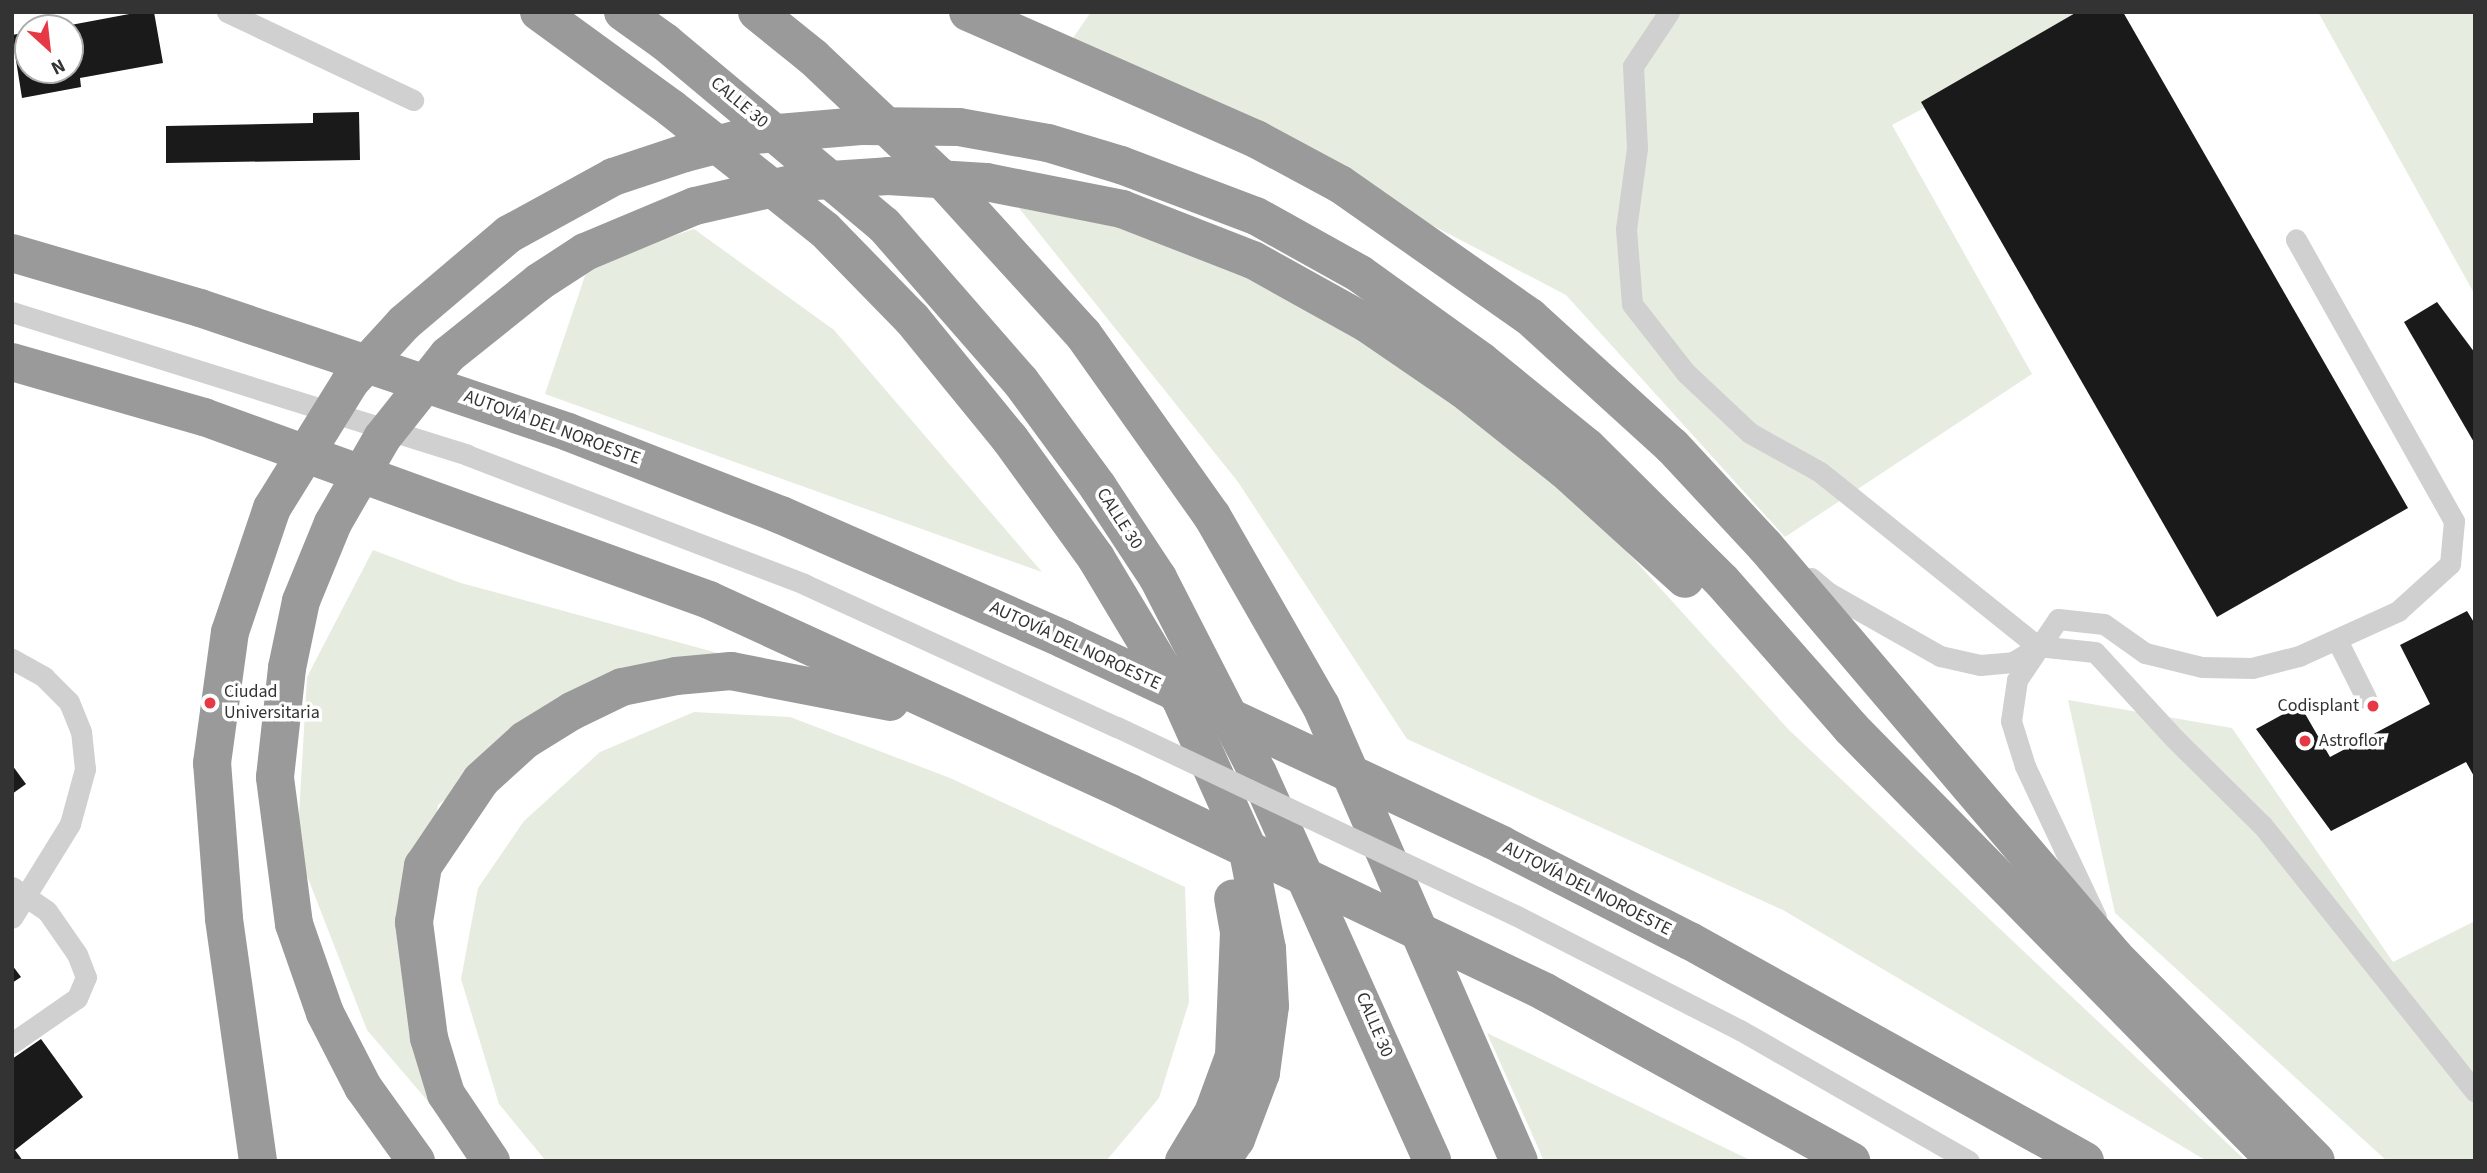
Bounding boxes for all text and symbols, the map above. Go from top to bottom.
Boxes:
north arrow [14,14,84,84]
text: N [46,51,70,81]
street label: CALLE 30 [706,73,772,133]
street label: AUTOVÍA DEL NOROESTE [461,386,643,470]
street label: CALLE 30 [1091,484,1147,554]
street label: AUTOVÍA DEL NOROESTE [986,597,1164,695]
place label: Ciudad Universitaria [224,682,320,724]
marker: Ciudad Universitaria [202,695,218,711]
place label: Codisplant [2277,695,2359,717]
marker: Codisplant [2365,698,2381,714]
place label: Astroflor [2319,730,2384,752]
marker: Astroflor [2297,733,2313,749]
street label: AUTOVÍA DEL NOROESTE [1499,837,1675,941]
street label: CALLE 30 [1351,989,1397,1061]

